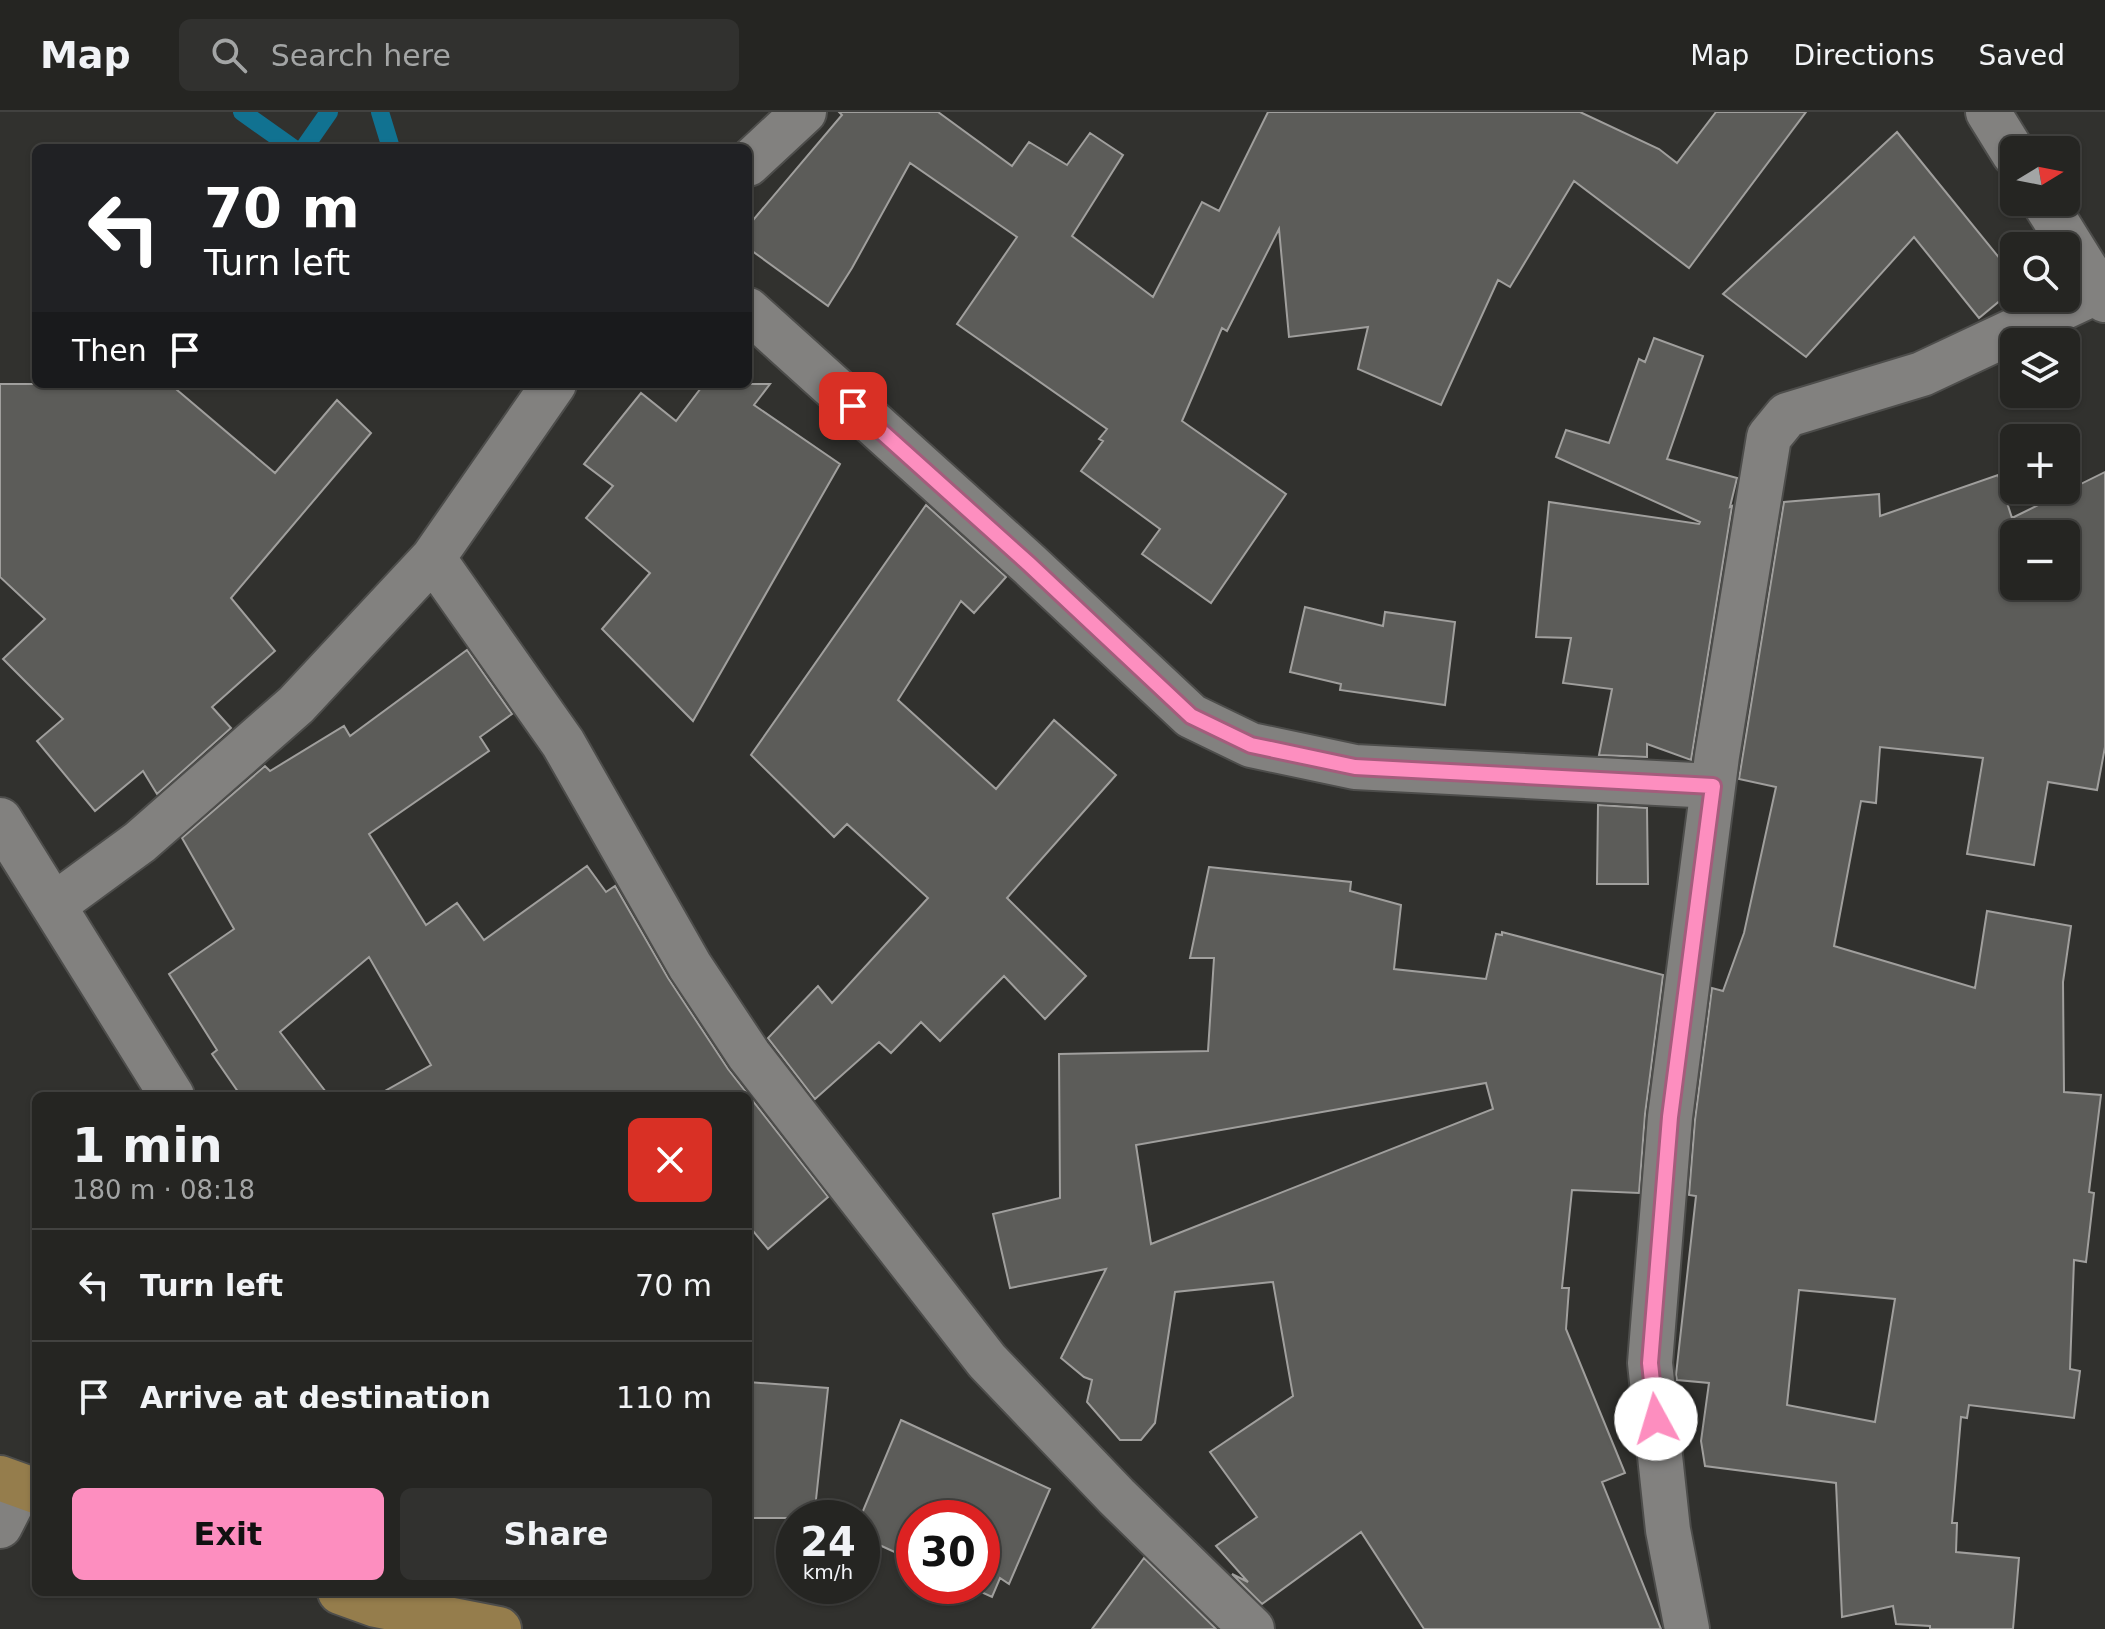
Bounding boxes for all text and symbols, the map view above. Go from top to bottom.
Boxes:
search box [179,19,739,91]
text: Map [40,33,131,77]
icon: search [207,33,251,77]
text: Search here [271,38,451,73]
text: Map [1690,39,1749,72]
text: Directions [1793,39,1934,72]
text: Saved [1978,39,2065,72]
north arrow [2000,136,2080,216]
map controls [2000,136,2080,600]
text: 70 m [204,175,360,240]
icon: left [72,176,176,280]
button: search [2000,232,2080,312]
text: Turn left [204,242,350,283]
icon: arrive [163,328,207,372]
button: layers [2000,328,2080,408]
text: Then [72,333,147,368]
pin [819,372,887,440]
icon: arrive [831,384,875,428]
button: + [2000,424,2080,504]
button: − [2000,520,2080,600]
text: 1 min [72,1117,223,1173]
button: close [628,1118,712,1202]
text: 180 m · 08:18 [72,1175,255,1205]
icon: left [72,1263,116,1307]
text: Turn left [140,1268,283,1303]
text: 70 m [635,1268,712,1303]
icon: arrive [72,1375,116,1419]
position arrow [1614,1377,1698,1461]
text: Arrive at destination [140,1380,491,1415]
text: 110 m [616,1380,712,1415]
button: Exit [72,1488,384,1580]
button: Share [400,1488,712,1580]
speed limit sign: 30 [896,1500,1000,1604]
text: 24 [800,1519,856,1565]
text: km/h [803,1560,853,1584]

